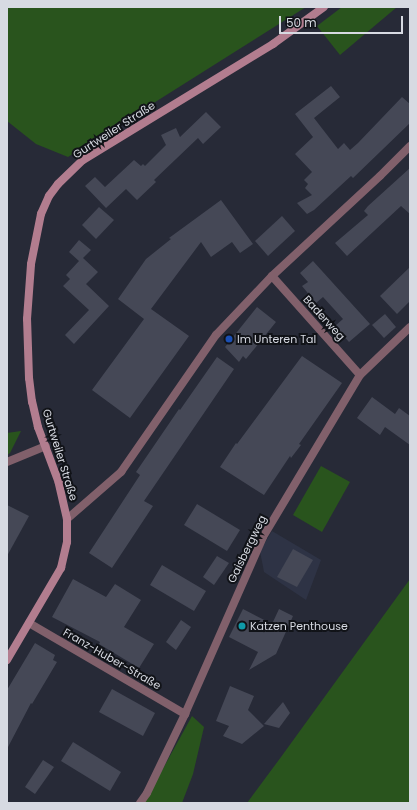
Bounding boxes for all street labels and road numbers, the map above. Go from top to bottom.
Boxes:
street label: Gurtweiler Straße [71,99,157,161]
street label: Baderweg [300,293,348,343]
street label: Gurtweiler Straße [40,408,80,502]
street label: Gaisbergweg [225,513,269,585]
street label: Franz-Huber-Straße [61,626,163,692]

